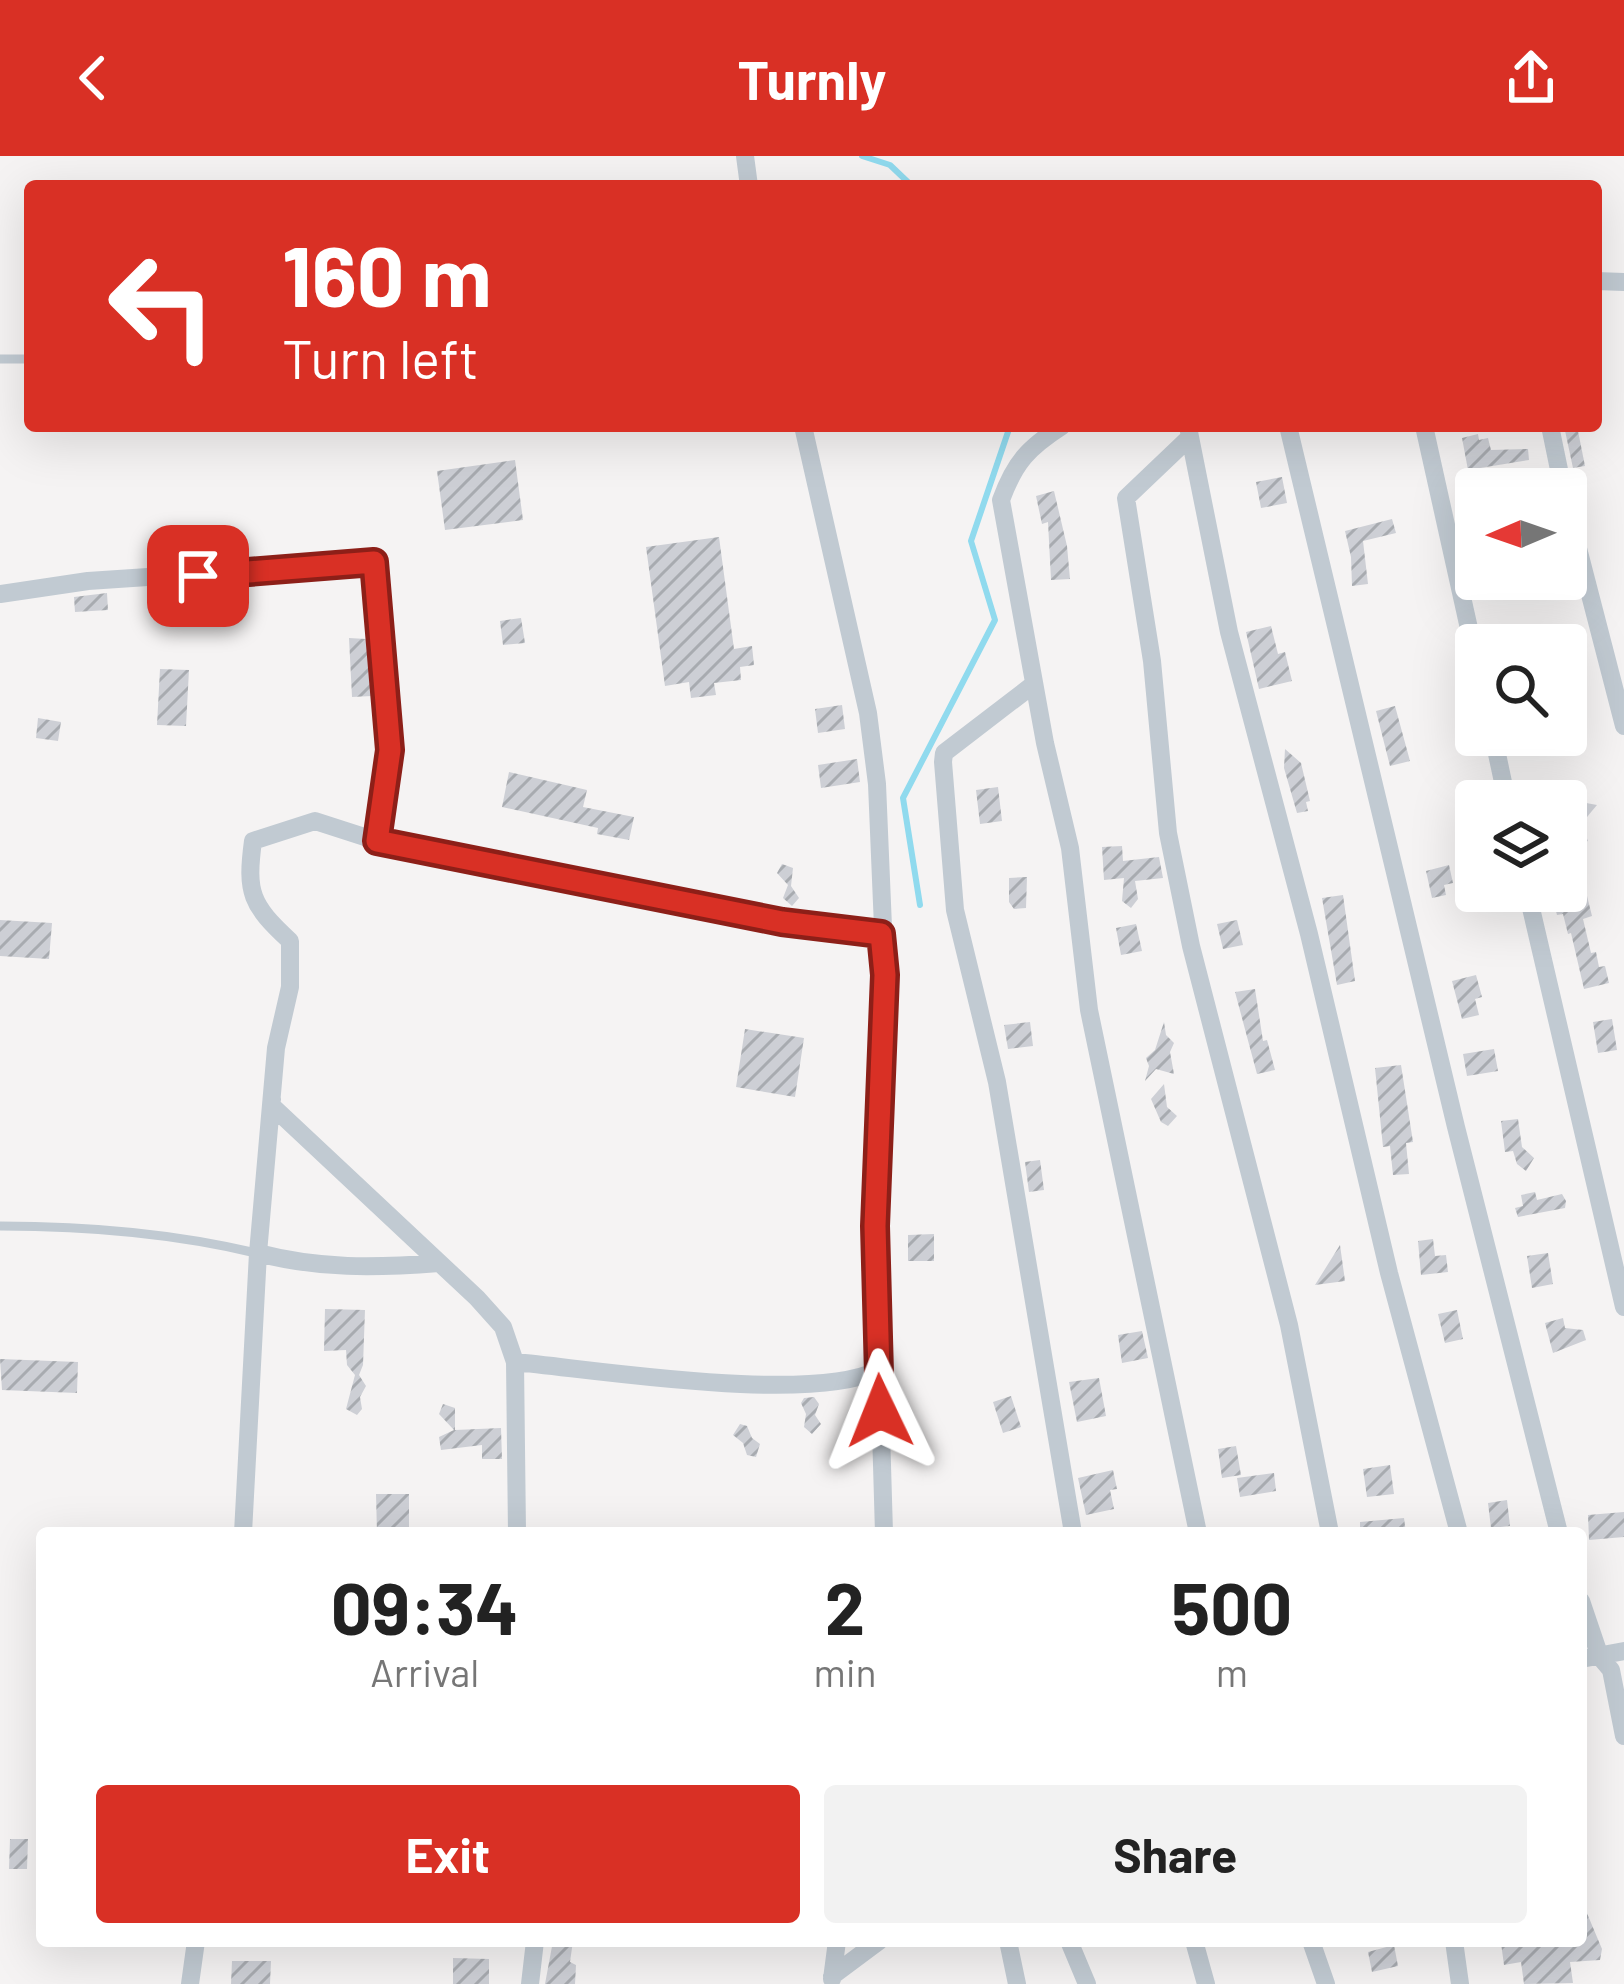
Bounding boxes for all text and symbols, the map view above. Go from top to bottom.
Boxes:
icon: back [60,45,126,111]
icon: share [1498,45,1564,111]
text: Turnly [737,46,887,111]
text: 160 m [282,223,492,324]
icon: left [84,228,240,384]
text: Turn left [282,325,479,390]
north arrow [1455,468,1587,600]
map controls [1455,468,1587,912]
pin [147,525,249,627]
icon: arrive [165,543,231,609]
button: search [1455,624,1587,756]
button: layers [1455,780,1587,912]
position arrow [817,1348,943,1474]
text: 09:34 [331,1563,519,1649]
text: 2 [825,1563,865,1649]
text: 500 [1171,1563,1292,1649]
text: Arrival [370,1648,479,1695]
text: min [813,1648,877,1695]
text: m [1216,1648,1248,1695]
button: Exit [96,1785,800,1923]
button: Share [824,1785,1527,1923]

